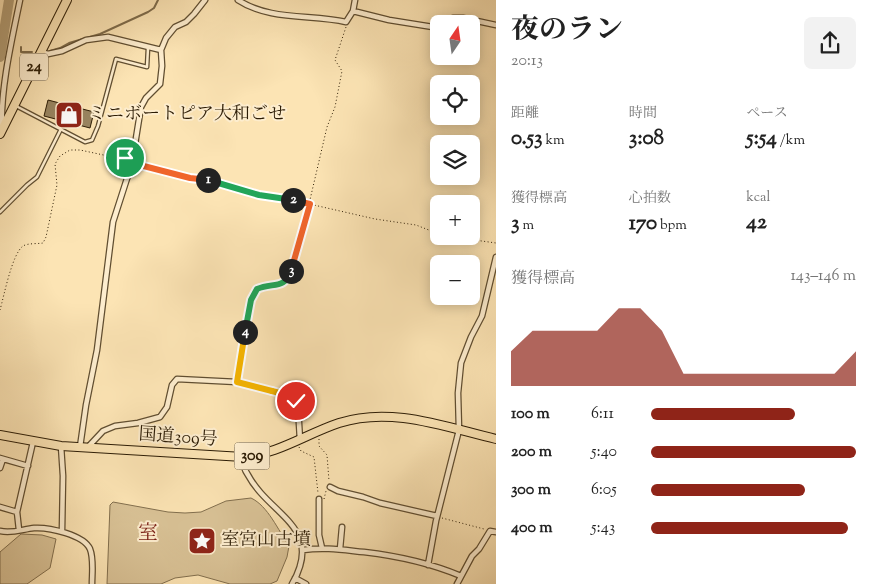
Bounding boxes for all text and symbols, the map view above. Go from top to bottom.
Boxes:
text: 夜のラン [511,11,623,51]
north arrow [430,15,480,65]
map controls [430,15,480,305]
button: share [804,17,856,69]
text: 20:13 [511,50,543,73]
road number: 24 [20,54,48,80]
button: locate [430,75,480,125]
shop icon: ミニボートピア大和ごせ [54,100,84,130]
place label: ミニボートピア大和ごせ [88,102,286,128]
text: 距離 [511,104,539,124]
text: 時間 [629,104,657,124]
text: ペース [746,104,788,124]
text: 0.53 [511,124,543,154]
text: 3:08 [629,124,664,154]
text: 5:54 [746,124,777,154]
text: km [543,131,565,151]
text: /km [777,131,805,151]
button: layers [430,135,480,185]
pin [104,137,146,179]
icon: arrive [111,144,139,172]
pin: 1 [196,168,220,192]
text: 1 [206,170,211,190]
pin: 2 [280,188,306,212]
text: kcal [746,188,770,208]
text: 獲得標高 [511,189,567,209]
text: 心拍数 [629,189,671,209]
text: 2 [290,190,297,210]
button: + [430,195,480,245]
text: 42 [746,208,767,238]
text: 3 [511,209,519,239]
text: 170 [629,209,657,239]
text: m [519,216,534,236]
text: bpm [657,216,687,236]
button: − [430,255,480,305]
pin: 3 [278,258,304,284]
text: 3 [289,261,294,281]
text: 143–146 m [790,265,856,288]
text: 獲得標高 [511,268,575,291]
pin: 4 [232,320,258,344]
text: 4 [242,322,249,342]
pin [275,380,317,422]
icon: check [282,387,310,415]
text: 100 m [511,403,550,426]
text: 6:11 [591,403,614,426]
street label: 国道309号 [137,422,219,454]
text: 200 m [511,441,552,464]
text: 5:40 [591,441,617,464]
road number: 309 [234,442,270,470]
text: 300 m [511,479,551,502]
text: 6:05 [591,479,617,502]
text: 400 m [511,517,553,540]
text: 5:43 [591,517,615,540]
district label: 室 [138,520,158,549]
place icon: 室宮山古墳 [187,526,217,556]
place label: 室宮山古墳 [221,528,311,554]

